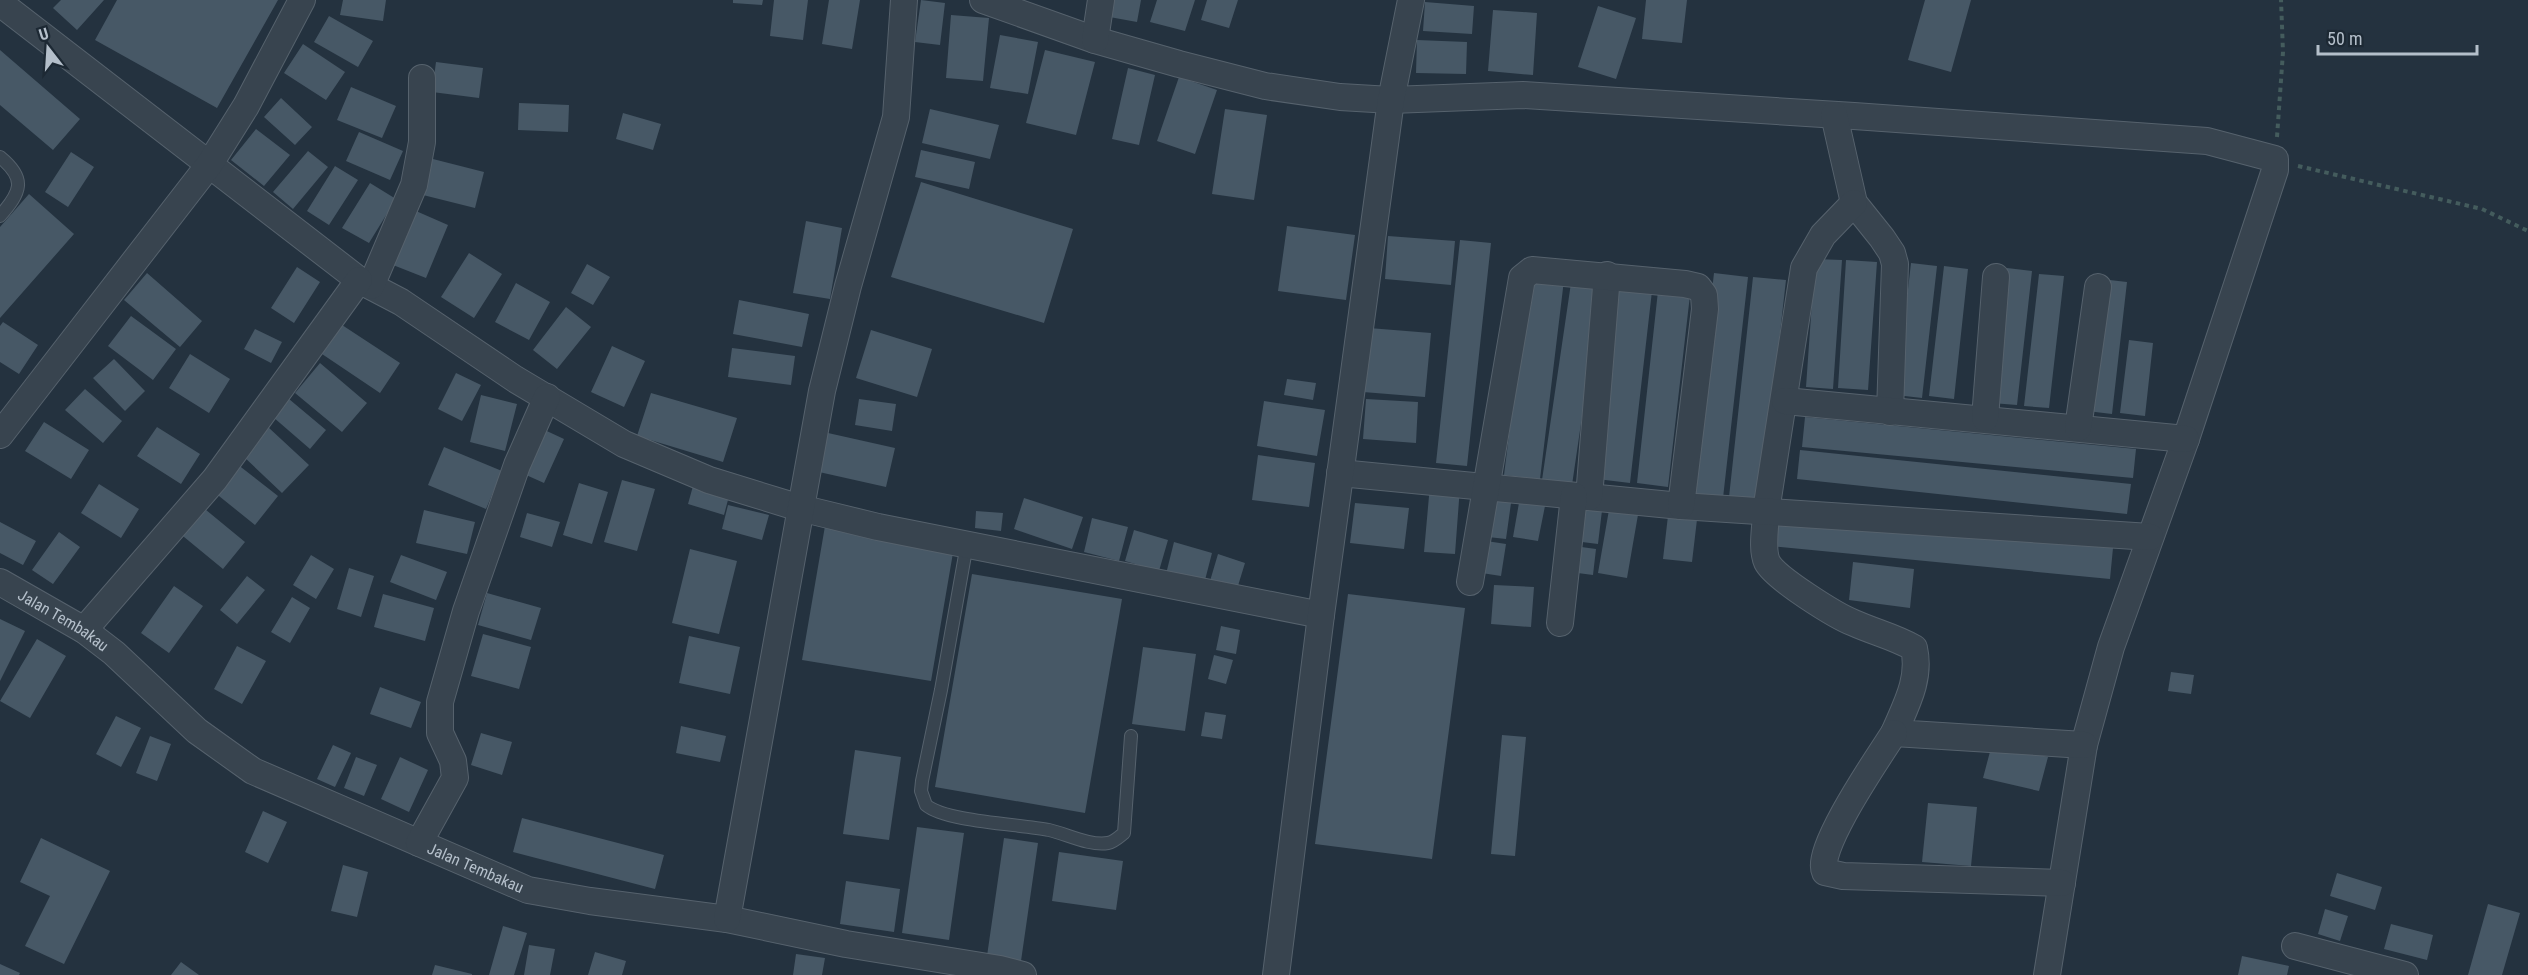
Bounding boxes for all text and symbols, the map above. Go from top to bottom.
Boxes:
north arrow [18,18,78,78]
scale bar [2318,18,2477,56]
text: U [37,24,51,45]
text: 50 m [2327,28,2362,49]
street label: Jalan Tembakau [15,585,112,655]
street label: Jalan Tembakau [424,839,527,897]

